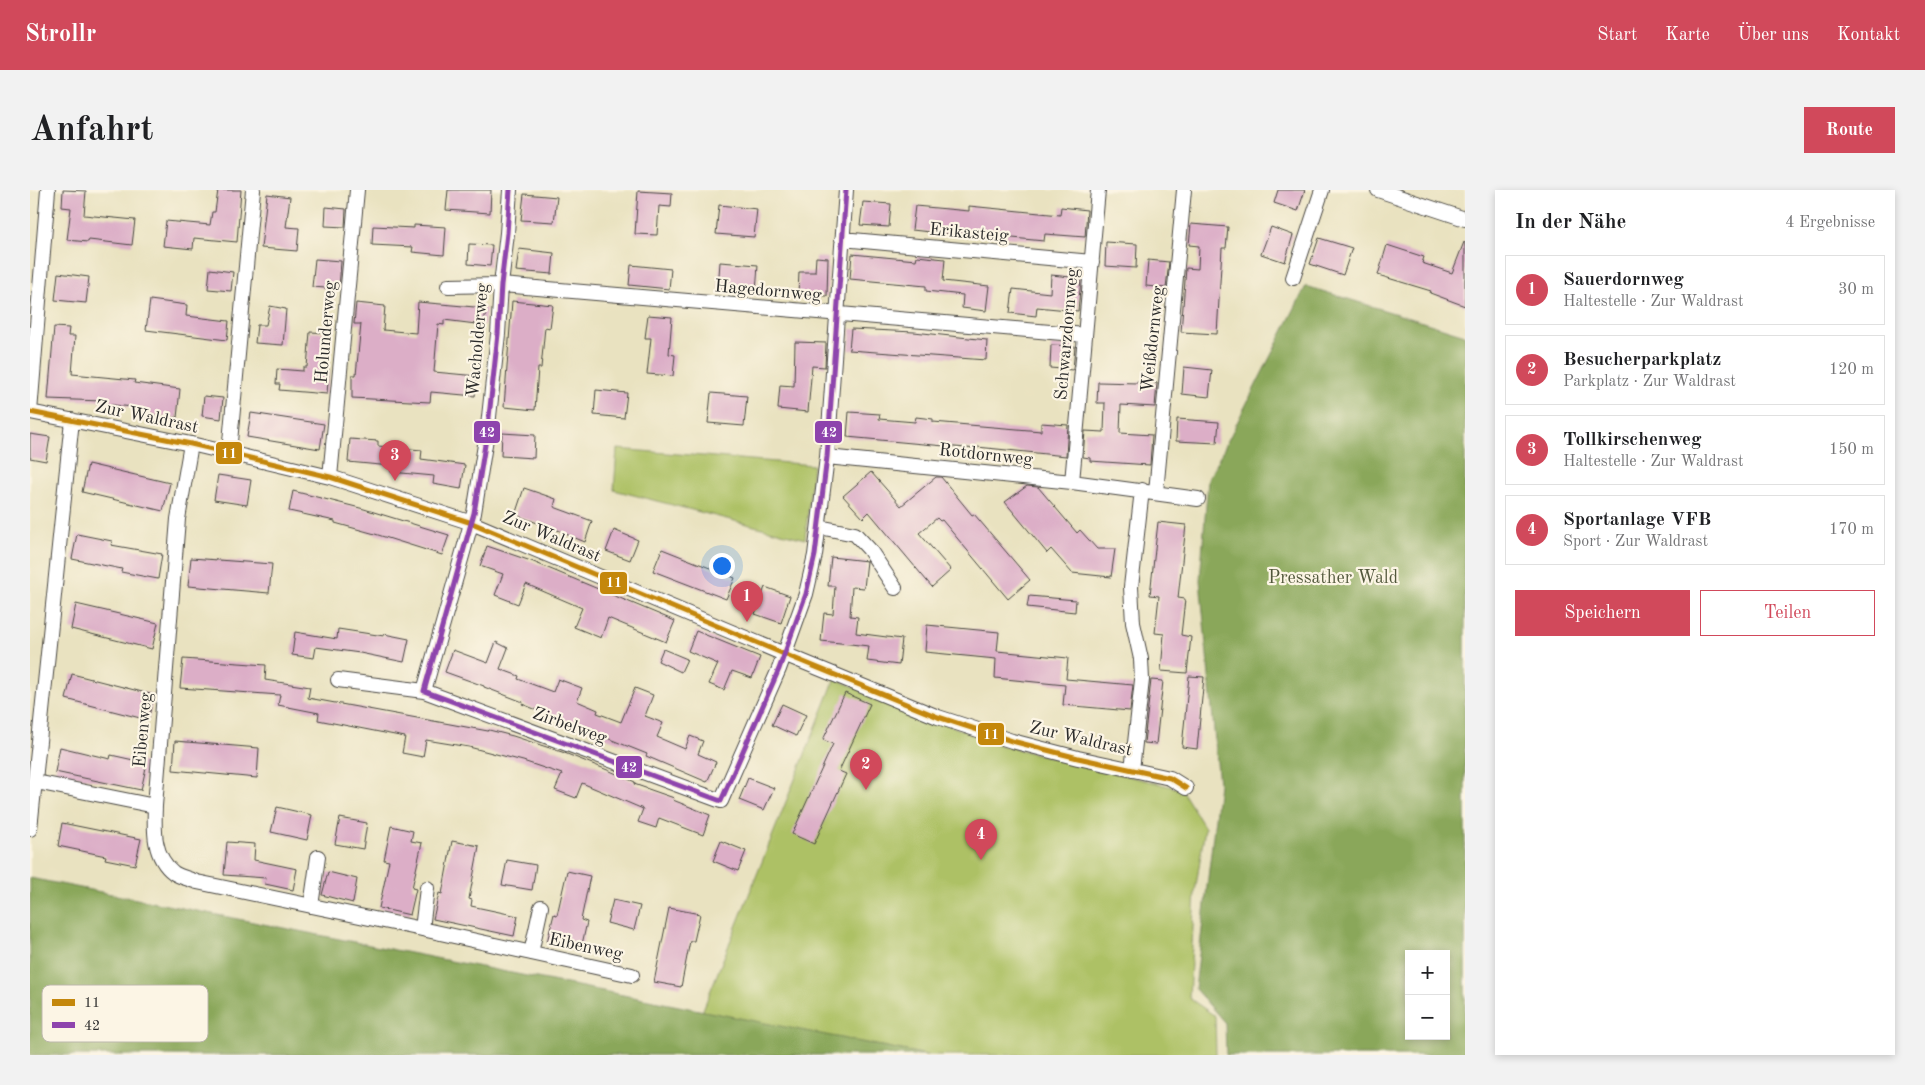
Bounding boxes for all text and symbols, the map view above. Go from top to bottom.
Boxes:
text: Strollr [25,23,96,47]
text: Start [1597,26,1637,44]
text: Karte [1665,26,1710,44]
text: Über uns [1738,26,1809,44]
text: Kontakt [1837,26,1900,44]
button: Route [1804,107,1895,153]
text: Anfahrt [30,113,153,148]
text: In der Nähe [1515,212,1626,233]
text: 4 Ergebnisse [1785,215,1875,231]
street label: Erikasteig [928,221,1010,245]
street label: Schwarzdornweg [1052,267,1082,401]
text: Sauerdornweg [1563,271,1684,290]
street label: Hagedornweg [714,277,823,305]
street label: Holunderweg [313,279,339,384]
street label: Wacholderweg [464,282,492,398]
text: 1 [1527,282,1537,298]
text: 30 m [1838,282,1874,298]
street label: Weißdornweg [1138,285,1168,393]
text: Haltestelle · Zur Waldrast [1563,294,1744,310]
text: Besucherparkplatz [1563,351,1721,370]
text: 2 [1527,362,1537,378]
text: 120 m [1829,362,1874,378]
text: Parkplatz · Zur Waldrast [1563,374,1736,390]
street label: Zur Waldrast [94,397,200,437]
line badge: 42 [473,420,501,444]
line badge: 42 [814,420,843,444]
text: 42 [479,426,495,440]
text: 42 [821,426,837,440]
text: Tollkirschenweg [1563,431,1702,450]
pin: 3 [379,440,411,481]
line badge: 11 [215,441,243,465]
street label: Rotdornweg [938,441,1034,469]
text: 3 [1527,442,1537,458]
text: 150 m [1829,442,1874,458]
text: 11 [221,447,237,461]
text: Haltestelle · Zur Waldrast [1563,454,1744,470]
street label: Zur Waldrast [500,508,603,566]
text: Sportanlage VFB [1563,511,1711,530]
text: 4 [1527,522,1537,538]
text: 170 m [1829,522,1874,538]
text: Sport · Zur Waldrast [1563,534,1708,550]
your location [709,553,735,579]
park label: Pressather Wald [1268,569,1398,587]
line badge: 11 [599,571,628,595]
text: 11 [606,576,622,590]
pin: 1 [731,581,763,622]
button: Speichern [1515,590,1690,636]
button: Teilen [1700,590,1875,636]
street label: Eibenweg [131,691,155,769]
street label: Zirbelweg [530,704,609,748]
street label: Zur Waldrast [1028,718,1134,760]
line badge: 11 [977,722,1005,746]
text: 11 [983,728,999,742]
pin: 2 [850,749,882,790]
line badge: 42 [615,755,643,779]
text: 42 [621,761,637,775]
pin: 4 [965,819,997,860]
street label: Eibenweg [547,930,625,964]
map controls [1405,950,1450,1040]
button: + [1405,950,1450,995]
legend [42,985,208,1042]
button: − [1405,995,1450,1040]
text: 11 [84,996,100,1010]
text: 42 [84,1019,100,1033]

